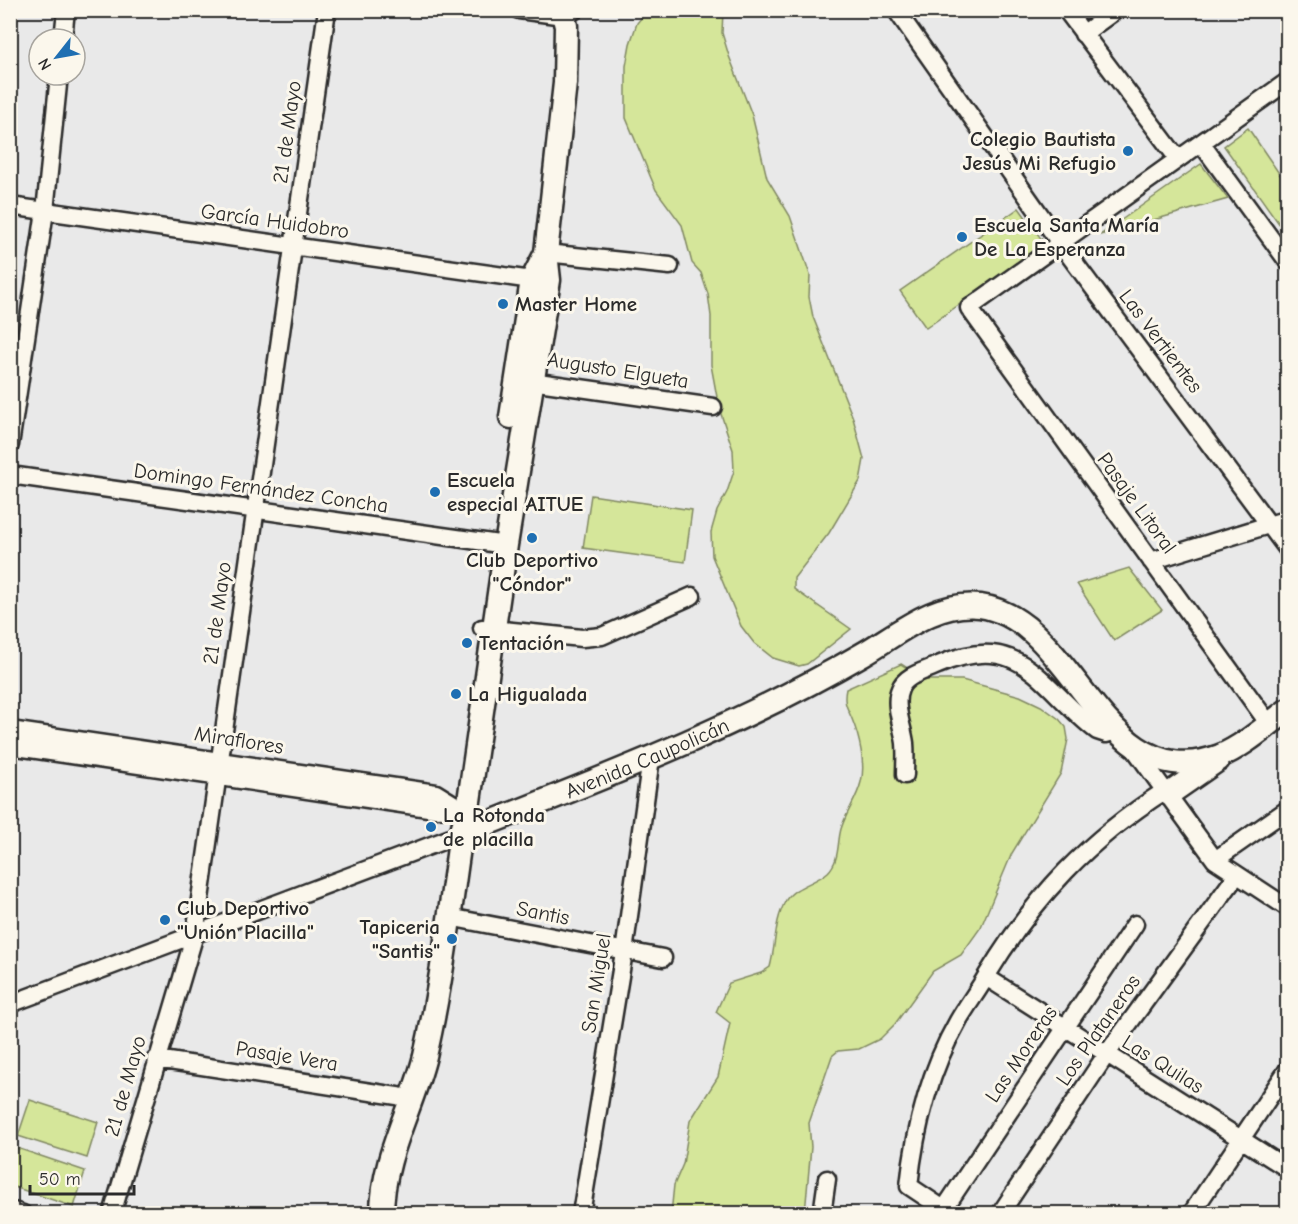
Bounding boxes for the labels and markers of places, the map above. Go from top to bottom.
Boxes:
place label: Colegio Bautista Jesús Mi Refugio [962,127,1116,175]
marker: Colegio Bautista Jesús Mi Refugio [1121,144,1135,158]
place label: Escuela Santa María De La Esperanza [974,213,1159,261]
marker: Escuela Santa María De La Esperanza [955,230,969,244]
place label: Master Home [515,292,637,316]
marker: Master Home [496,297,510,311]
place label: Escuela especial AITUE [447,468,584,516]
marker: Escuela especial AITUE [428,485,442,499]
marker: Club Deportivo "Cóndor" [525,531,539,545]
place label: Club Deportivo "Cóndor" [466,548,598,596]
place label: Tentación [479,631,564,655]
marker: Tentación [460,636,474,650]
place label: La Higualada [468,682,587,706]
marker: La Higualada [449,687,463,701]
place label: La Rotonda de placilla [443,803,545,851]
marker: La Rotonda de placilla [424,820,438,834]
place label: Club Deportivo "Unión Placilla" [177,896,314,944]
marker: Club Deportivo "Unión Placilla" [158,913,172,927]
place label: Tapiceria "Santis" [360,915,440,963]
marker: Tapiceria "Santis" [445,932,459,946]

